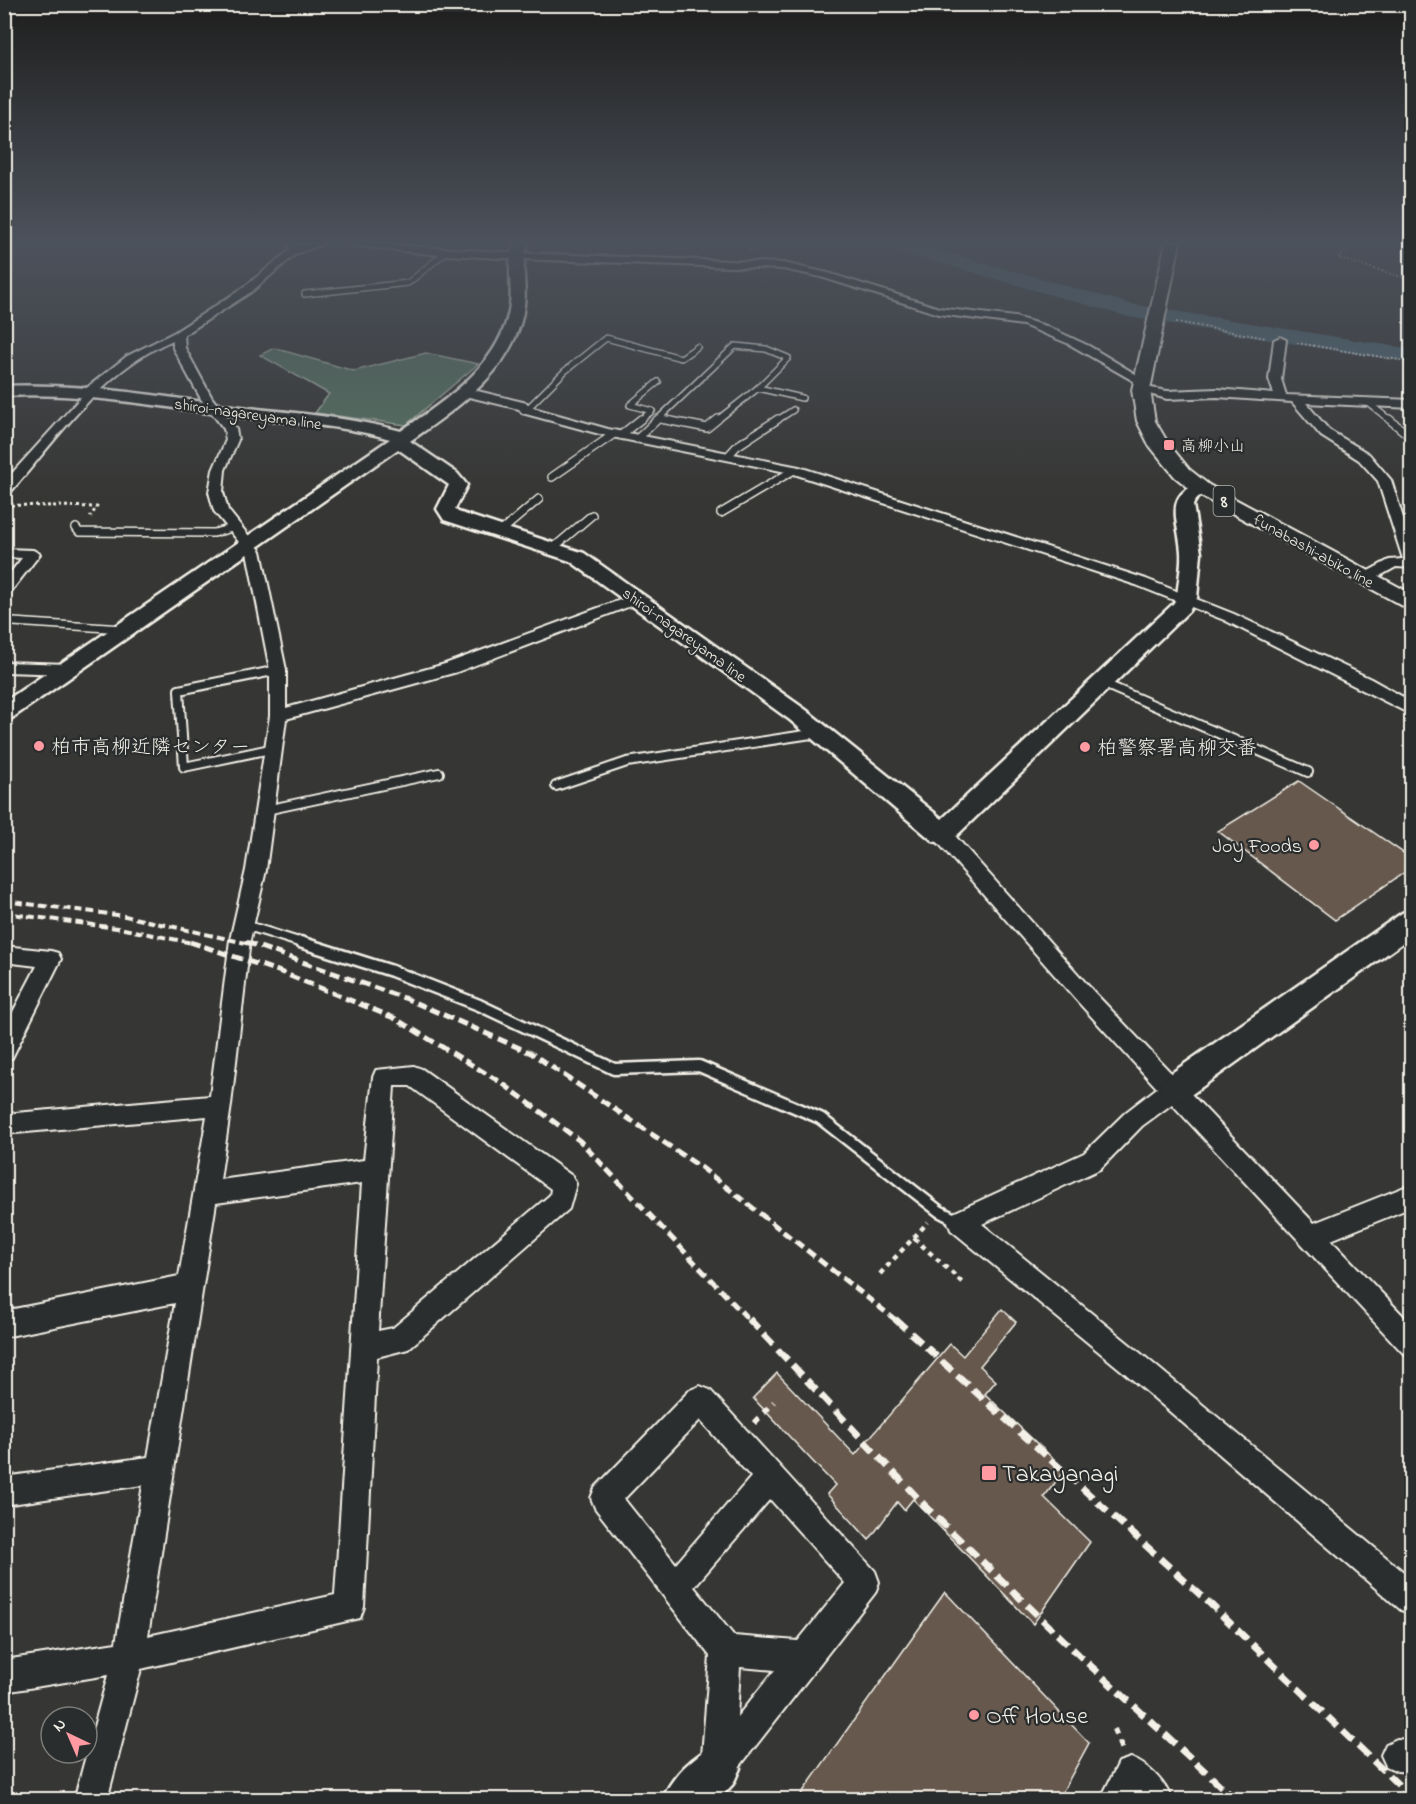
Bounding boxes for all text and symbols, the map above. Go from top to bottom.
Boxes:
street label: shiroi-nagareyama line [173,393,324,437]
place label: 高柳小山 [1181,435,1245,459]
marker: 高柳小山 [1162,438,1176,452]
road number: 8 [1214,486,1234,516]
street label: funabashi-abiko line [1248,509,1378,595]
street label: shiroi-nagareyama line [617,582,752,689]
place label: 柏市高柳近隣センター [51,734,250,763]
place label: 柏警察署高柳交番 [1097,735,1257,764]
marker: 柏市高柳近隣センター [32,739,46,753]
marker: 柏警察署高柳交番 [1078,740,1092,754]
place label: Joy Foods [1212,833,1302,862]
marker: Joy Foods [1307,838,1321,852]
place label: Takayanagi [1002,1458,1118,1494]
marker: Takayanagi [980,1464,998,1482]
place label: Off House [986,1700,1088,1735]
north arrow [39,1705,99,1765]
marker: Off House [967,1708,981,1722]
text: N [48,1713,72,1738]

